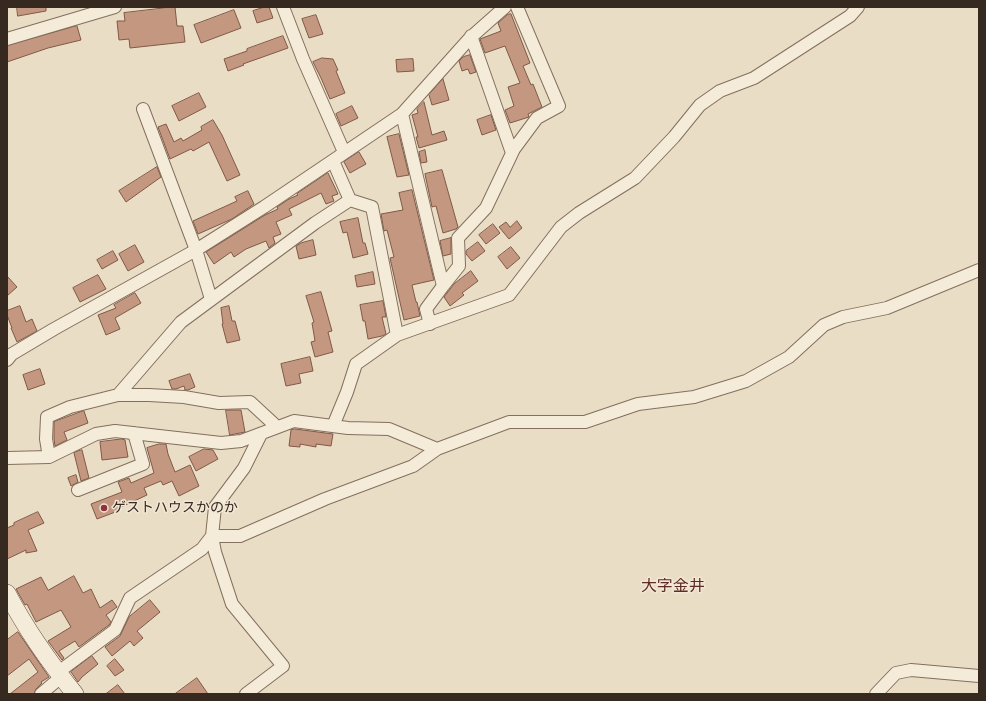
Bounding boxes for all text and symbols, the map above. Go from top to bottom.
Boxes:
place label: ゲストハウスかのか [112,500,238,516]
marker: ゲストハウスかのか [99,503,109,513]
district label: 大字金井 [641,576,705,596]

